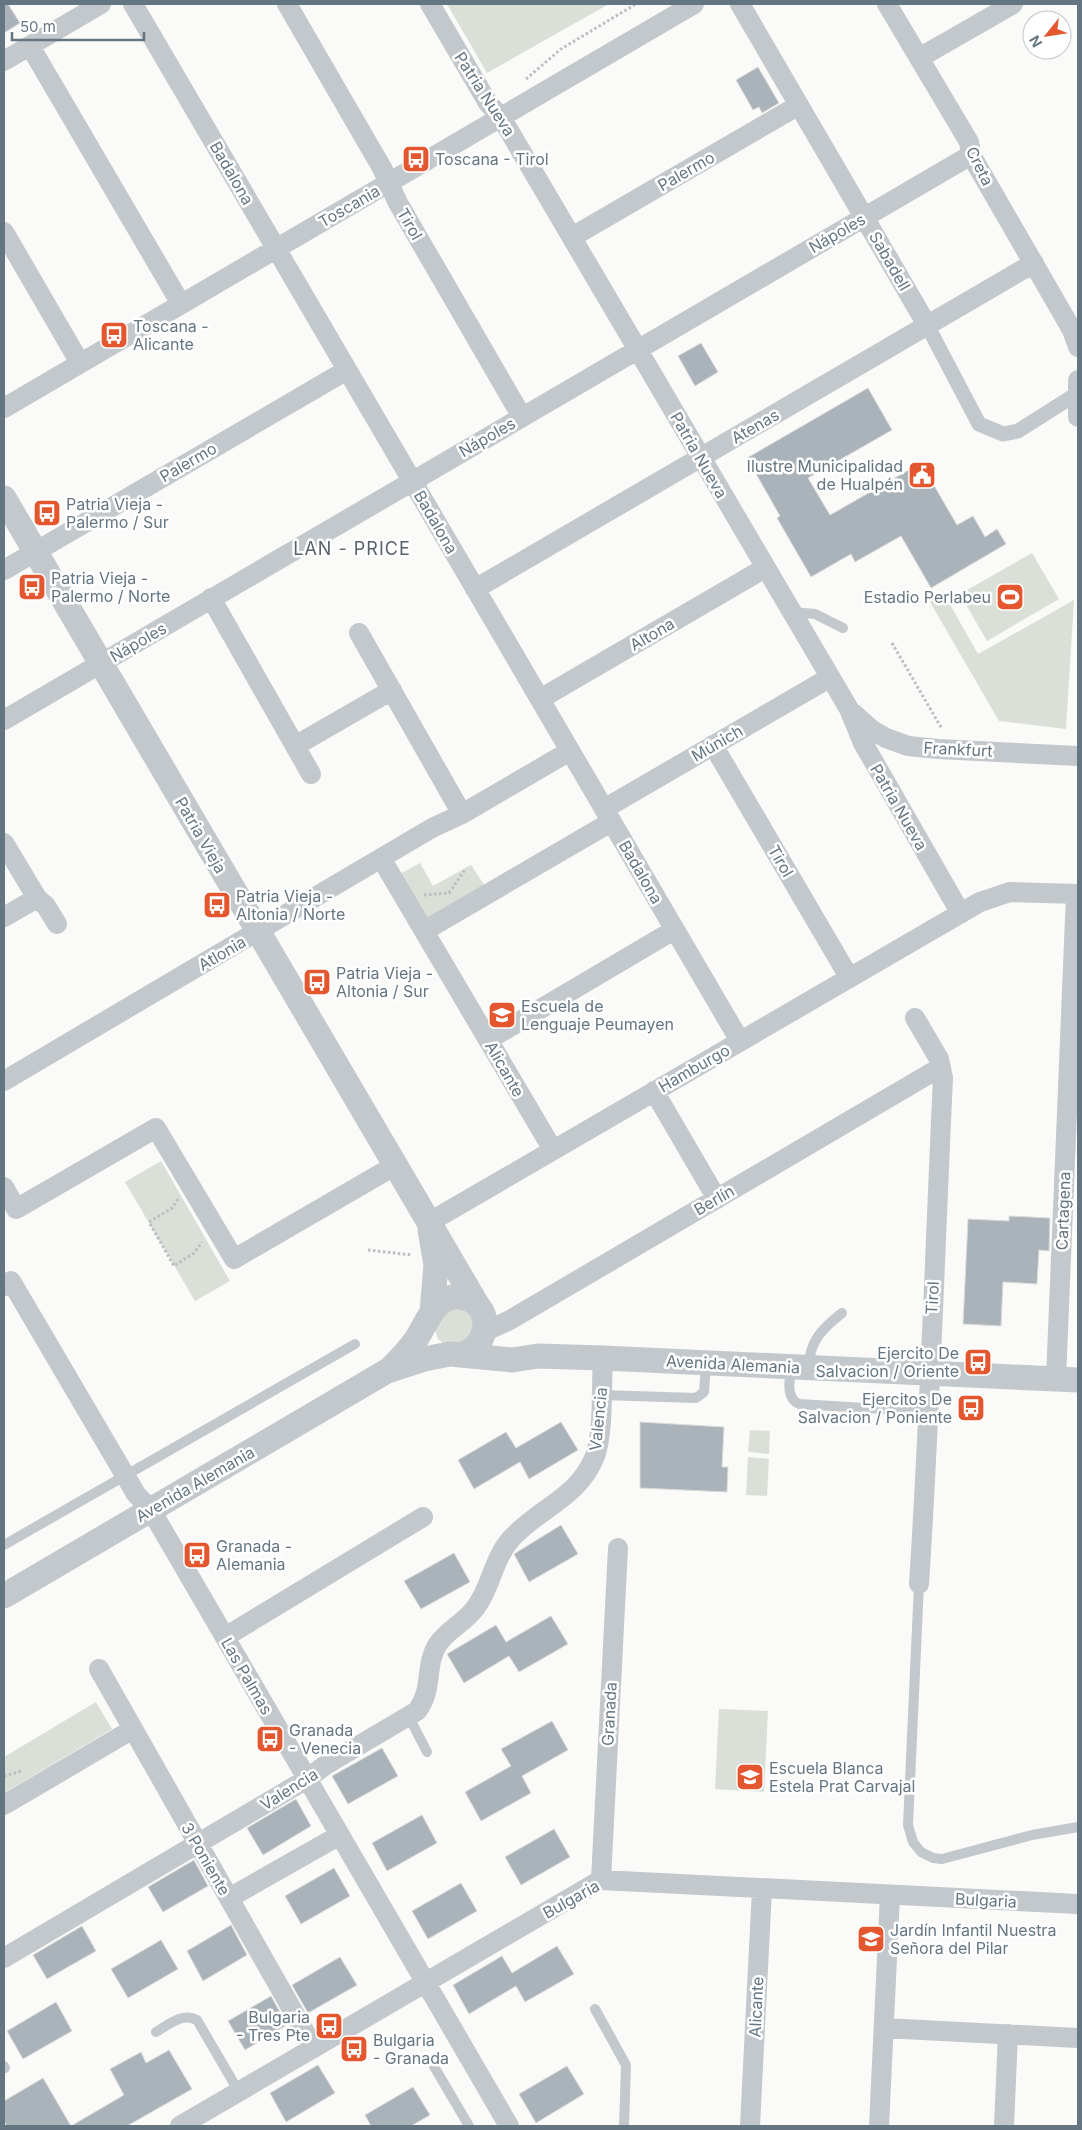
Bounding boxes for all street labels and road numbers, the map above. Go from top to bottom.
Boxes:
street label: Patria Nueva [450,48,520,140]
street label: Badalona [206,138,258,208]
street label: Creta [962,143,998,189]
street label: Palermo [654,147,718,195]
street label: Toscania [315,180,383,232]
street label: Tirol [393,205,427,243]
street label: Nápoles [805,209,869,257]
street label: Sabadell [865,228,915,294]
street label: Atenas [727,404,783,448]
street label: Patria Nueva [666,408,732,502]
street label: Nápoles [455,413,519,461]
street label: Palermo [156,438,220,486]
street label: Badalona [410,487,462,557]
street label: Altona [626,613,678,655]
street label: Nápoles [106,618,170,666]
street label: Múnich [688,720,746,766]
street label: Frankfurt [923,737,993,761]
street label: Patria Nueva [866,760,932,854]
street label: Patria Vieja [171,793,231,877]
street label: Badalona [615,837,667,907]
street label: Tirol [764,842,798,880]
street label: Atlonia [195,931,249,975]
street label: Alicante [481,1038,529,1100]
street label: Hamburgo [655,1040,733,1096]
street label: Cartagena [1052,1171,1074,1251]
street label: Berlín [690,1181,738,1219]
street label: Tirol [921,1281,943,1315]
street label: Avenida Alemania [666,1351,800,1377]
street label: Valencia [585,1386,611,1452]
street label: Avenida Alemania [132,1442,258,1526]
street label: Las Palmas [217,1634,277,1718]
street label: Granada [597,1681,621,1747]
street label: Valencia [257,1764,321,1814]
street label: 3 Poniente [177,1819,235,1899]
street label: Bulgaria [539,1875,603,1923]
street label: Bulgaria [955,1888,1017,1912]
street label: Alicante [744,1976,768,2038]

